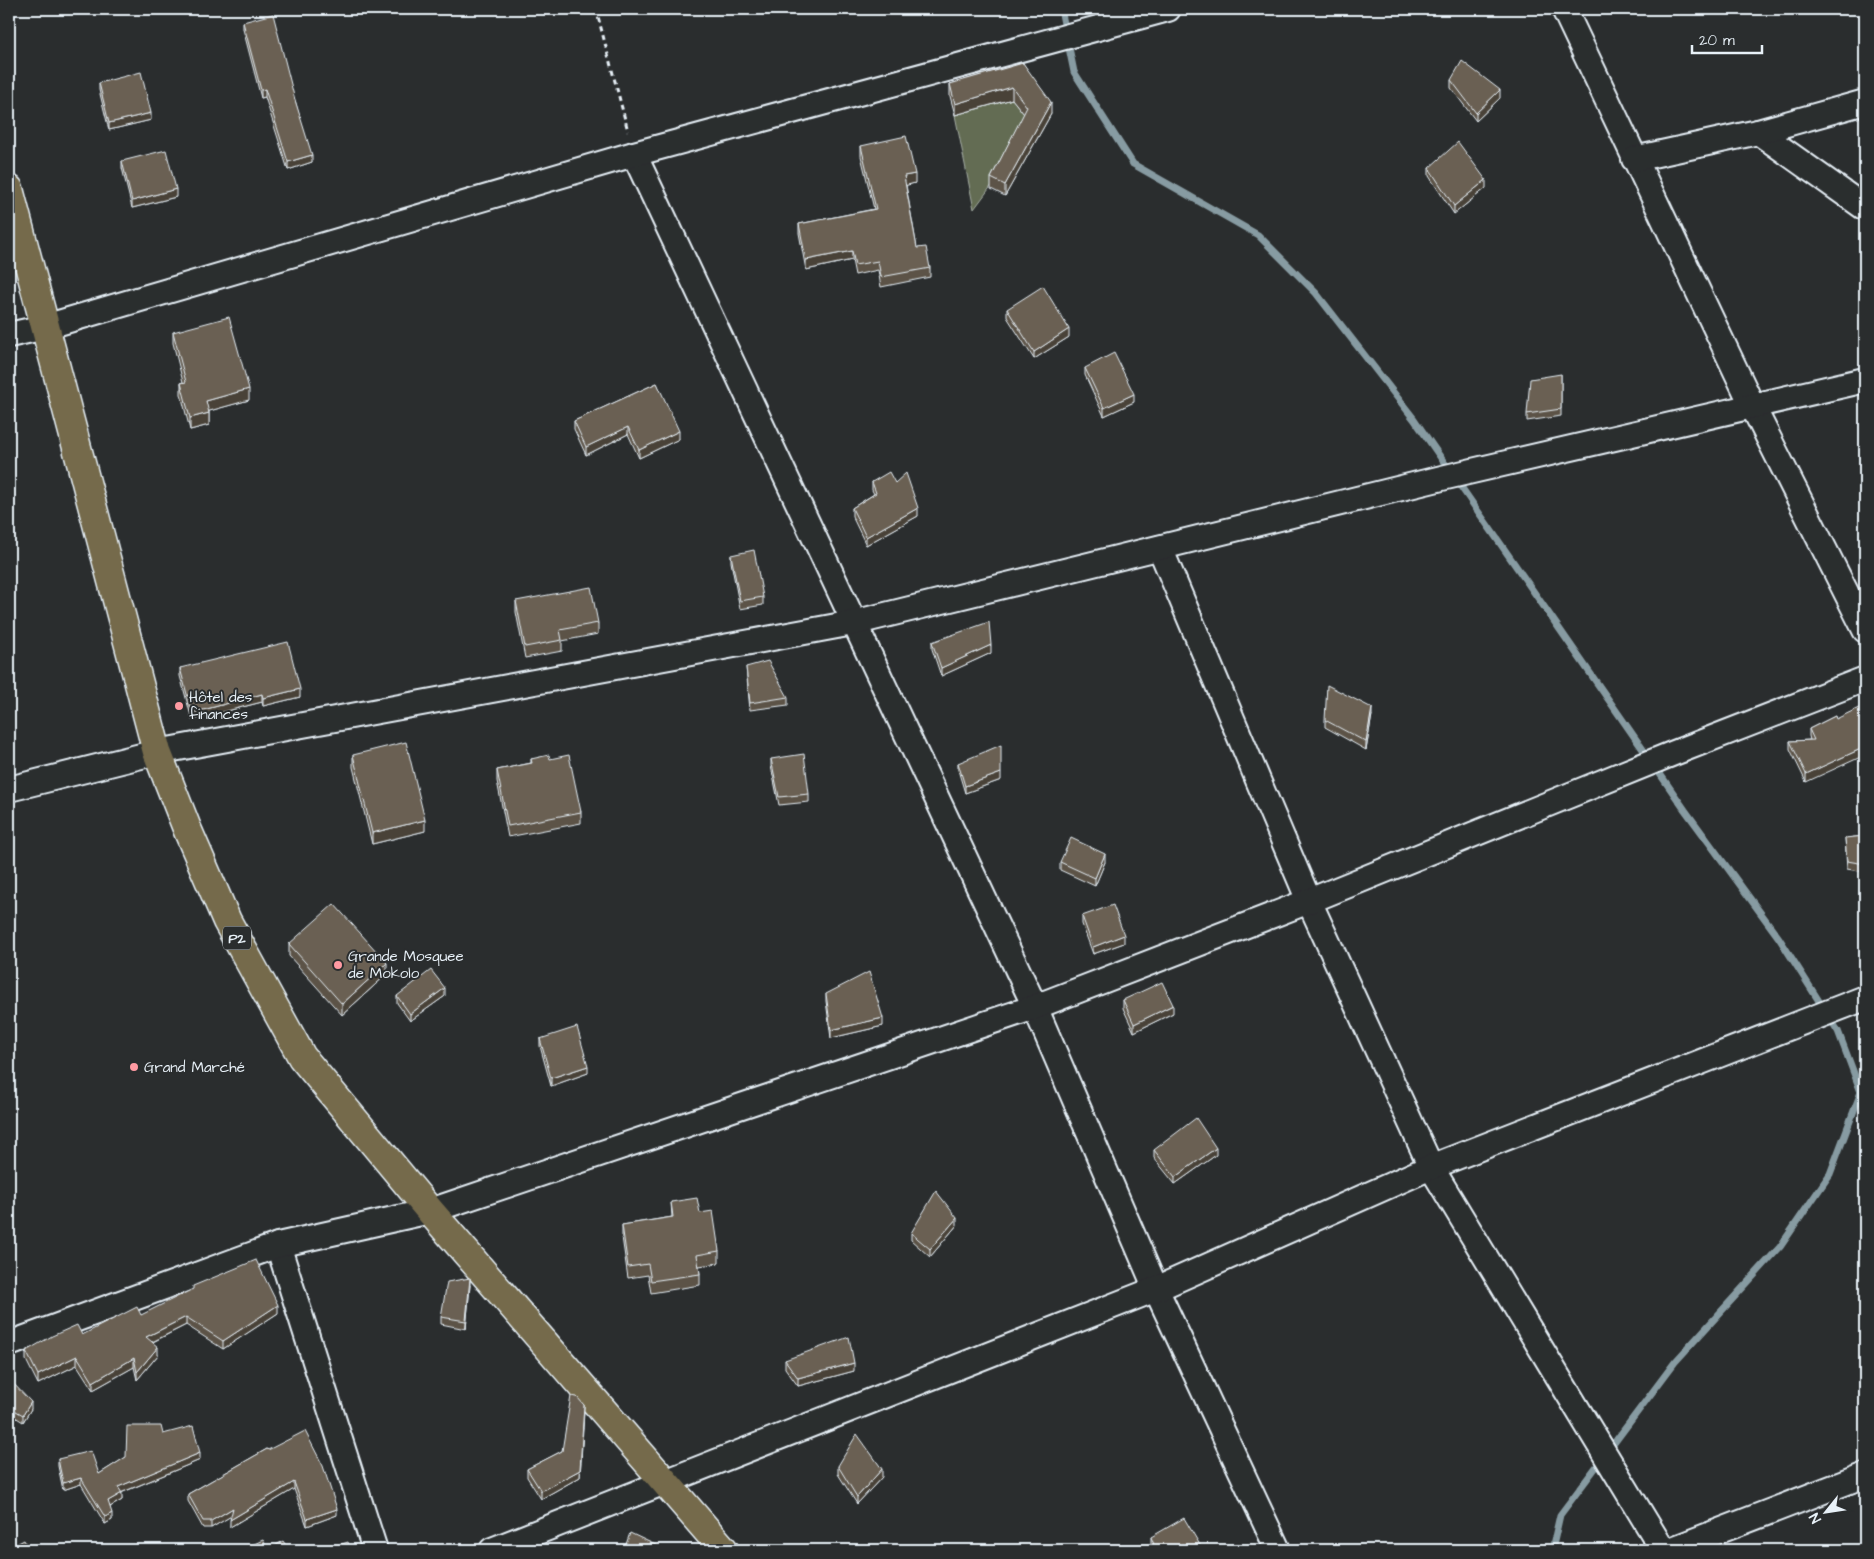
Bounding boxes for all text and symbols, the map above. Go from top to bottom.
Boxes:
scale bar [1692,22,1762,54]
text: 20 m [1699,30,1735,51]
place label: Hôtel des finances [189,687,253,725]
marker: Hôtel des finances [173,700,185,712]
road number: P2 [223,926,251,950]
place label: Grande Mosquee de Mokolo [348,946,464,984]
marker: Grande Mosquee de Mokolo [332,959,344,971]
place label: Grand Marché [144,1057,245,1078]
marker: Grand Marché [128,1061,140,1073]
north arrow [1802,1486,1852,1536]
text: N [1805,1509,1826,1527]

